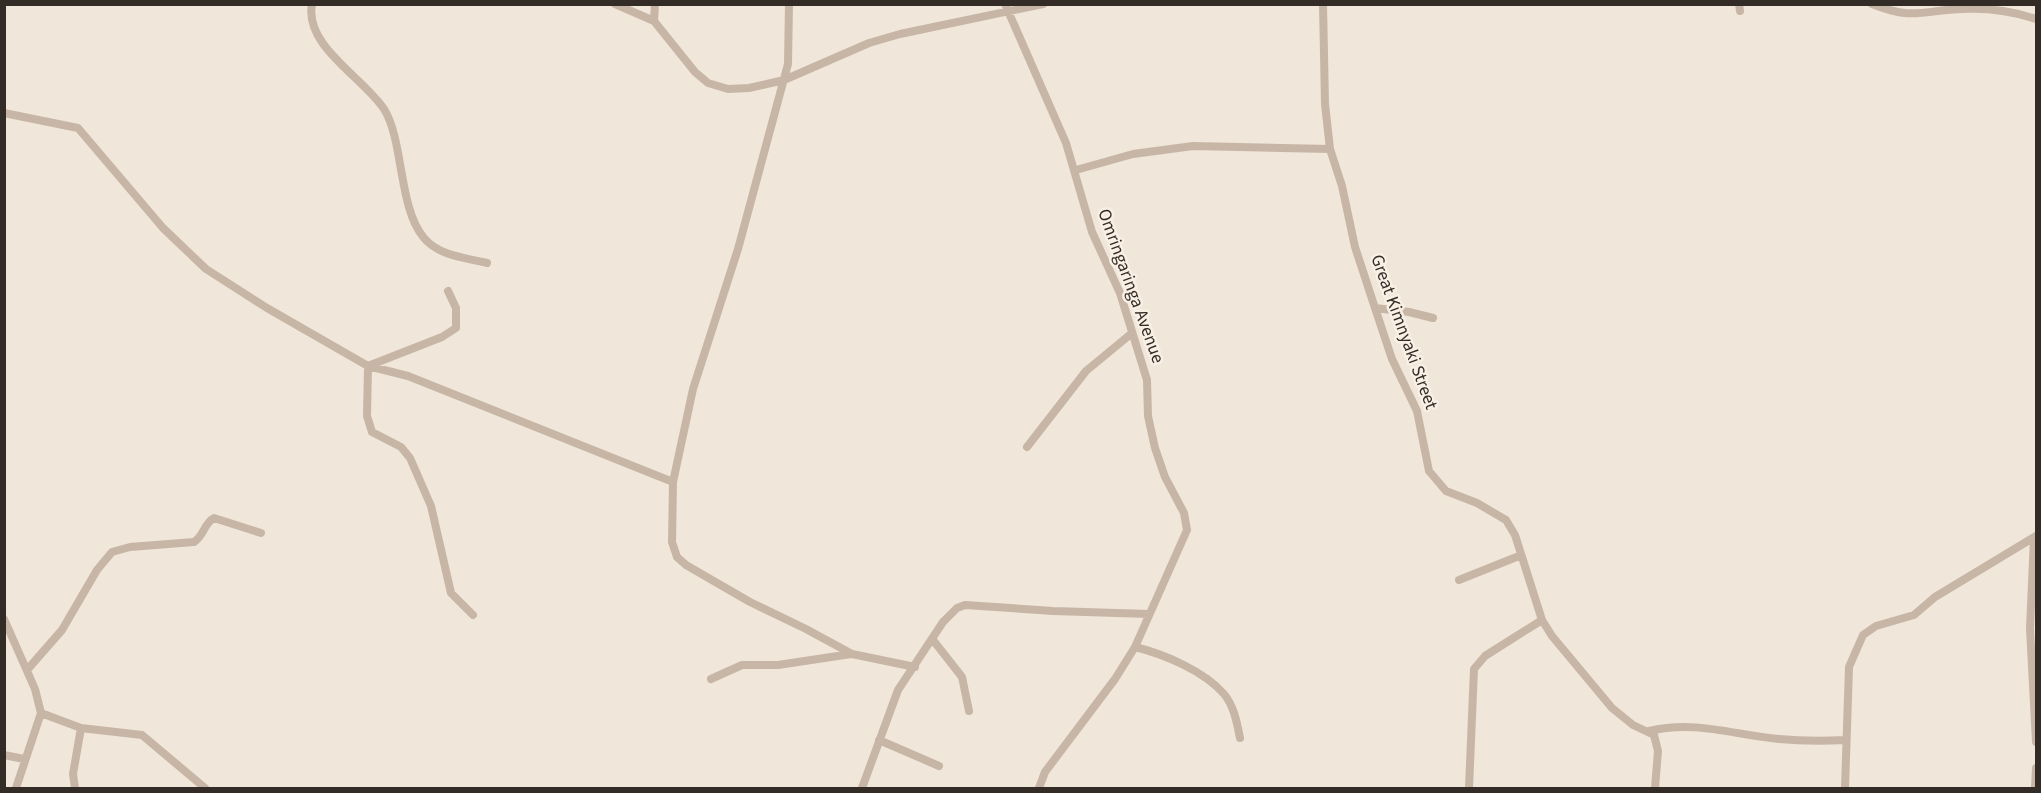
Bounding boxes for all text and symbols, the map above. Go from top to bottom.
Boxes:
street label: Omringaringa Avenue [1091,205,1171,367]
street label: Great Kimnyaki Street [1364,251,1444,413]

